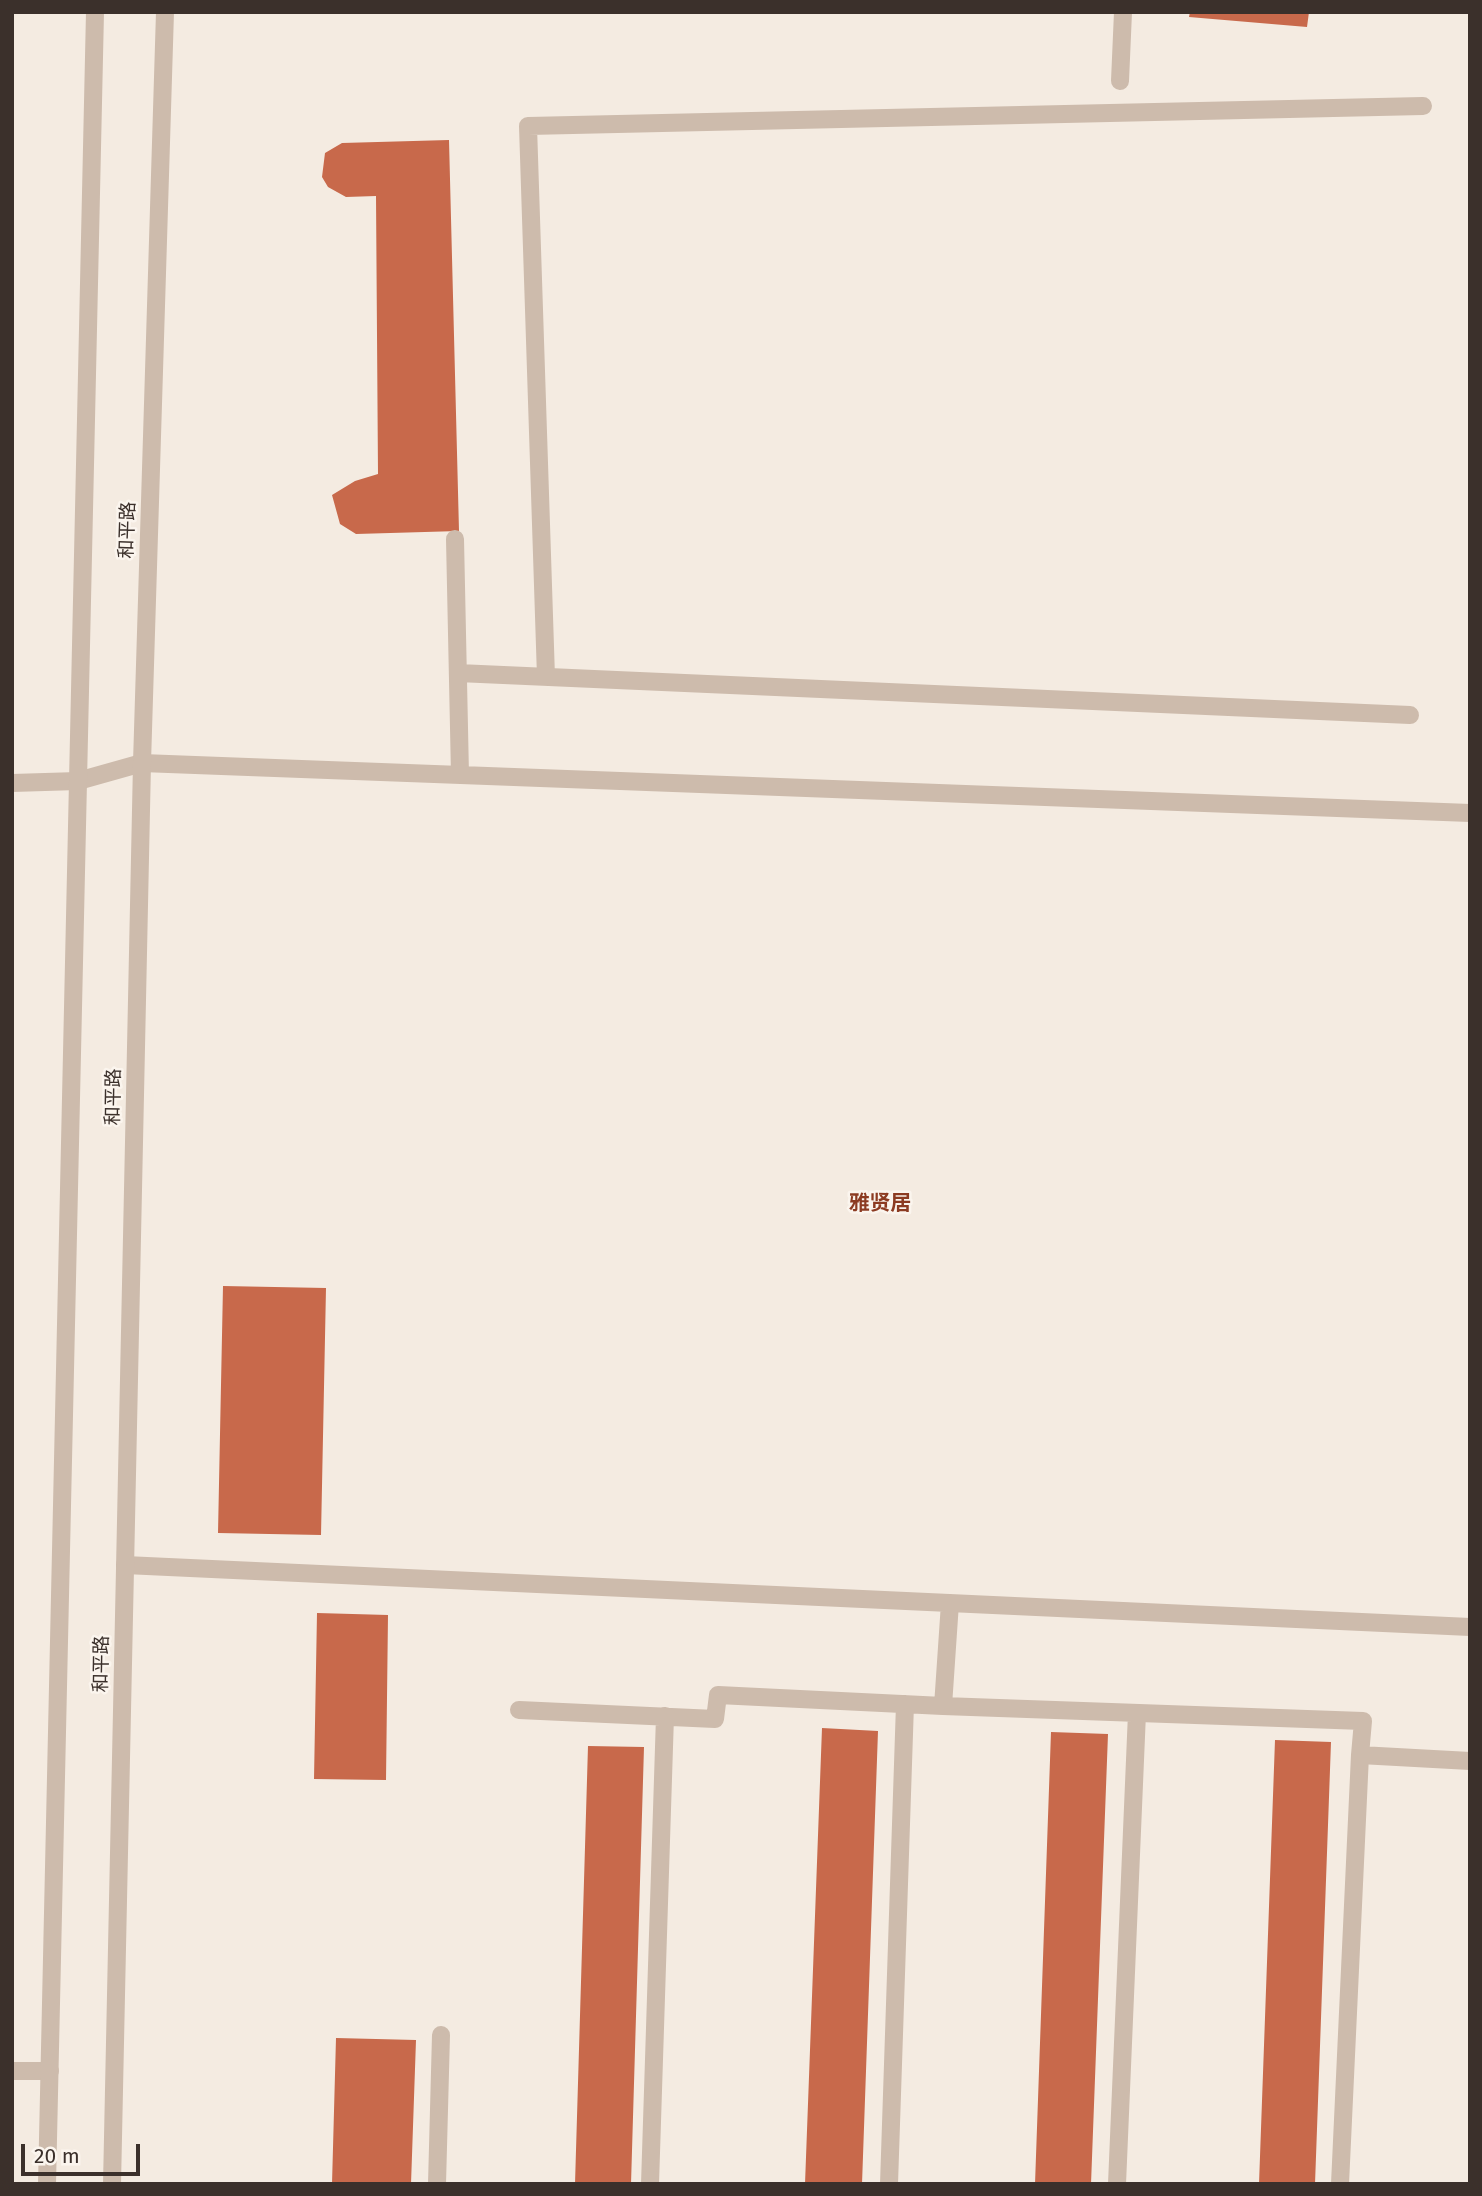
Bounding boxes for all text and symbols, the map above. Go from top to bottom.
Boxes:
street label: 和平路 [116,501,140,559]
street label: 和平路 [102,1068,126,1126]
district label: 雅贤居 [849,1191,911,1217]
street label: 和平路 [90,1635,114,1693]
scale bar [24,2130,144,2174]
text: 20 m [34,2143,80,2169]

